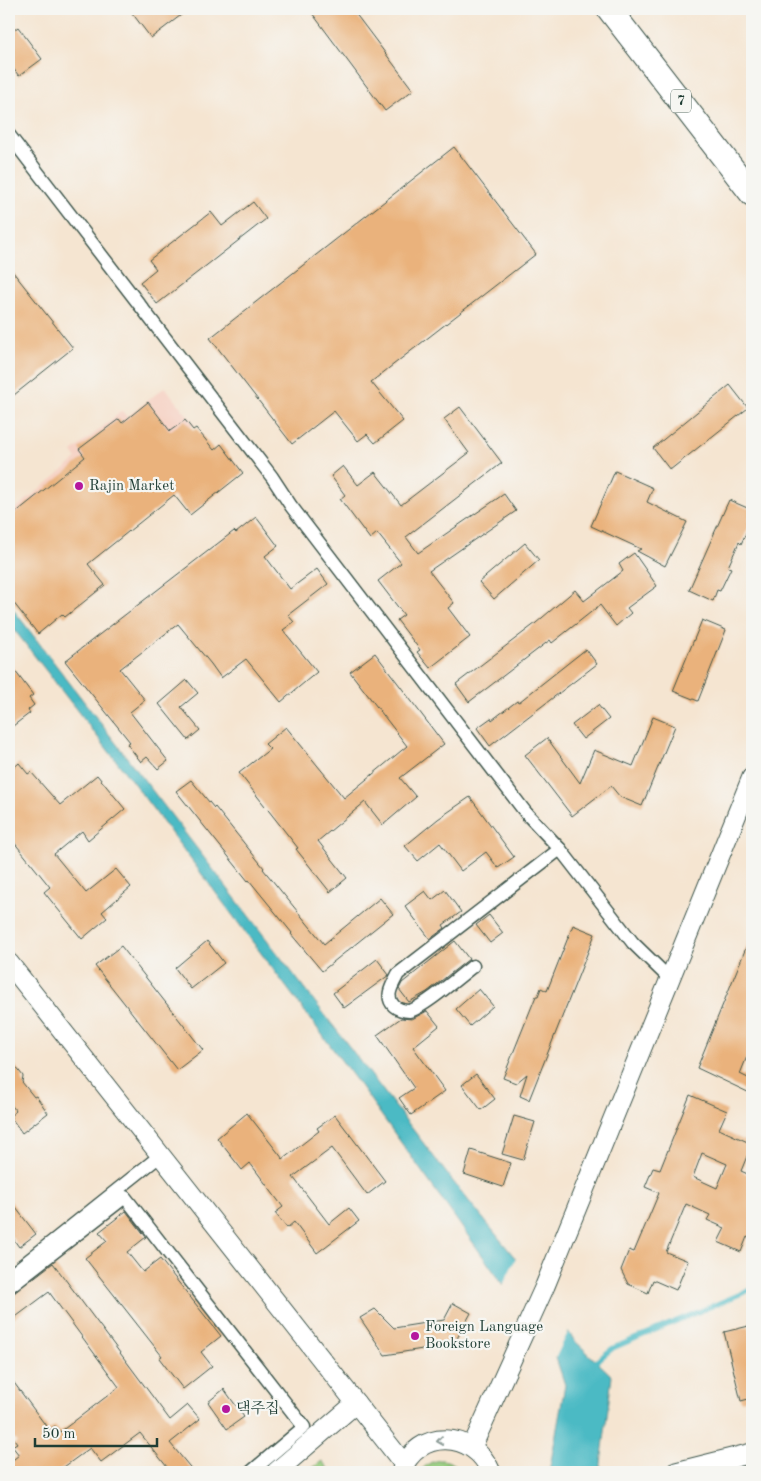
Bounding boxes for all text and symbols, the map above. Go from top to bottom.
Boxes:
road number: 7 [671,90,691,112]
place label: Rajin Market [89,479,174,494]
marker: Rajin Market [73,480,85,492]
place label: Foreign Language Bookstore [425,1320,543,1352]
marker: Foreign Language Bookstore [409,1330,421,1342]
place label: 댁주집 [236,1400,279,1417]
marker: 댁주집 [220,1403,232,1415]
scale bar [35,1416,158,1448]
text: 50 m [42,1427,76,1442]
one-way arrow [435,1435,443,1446]

